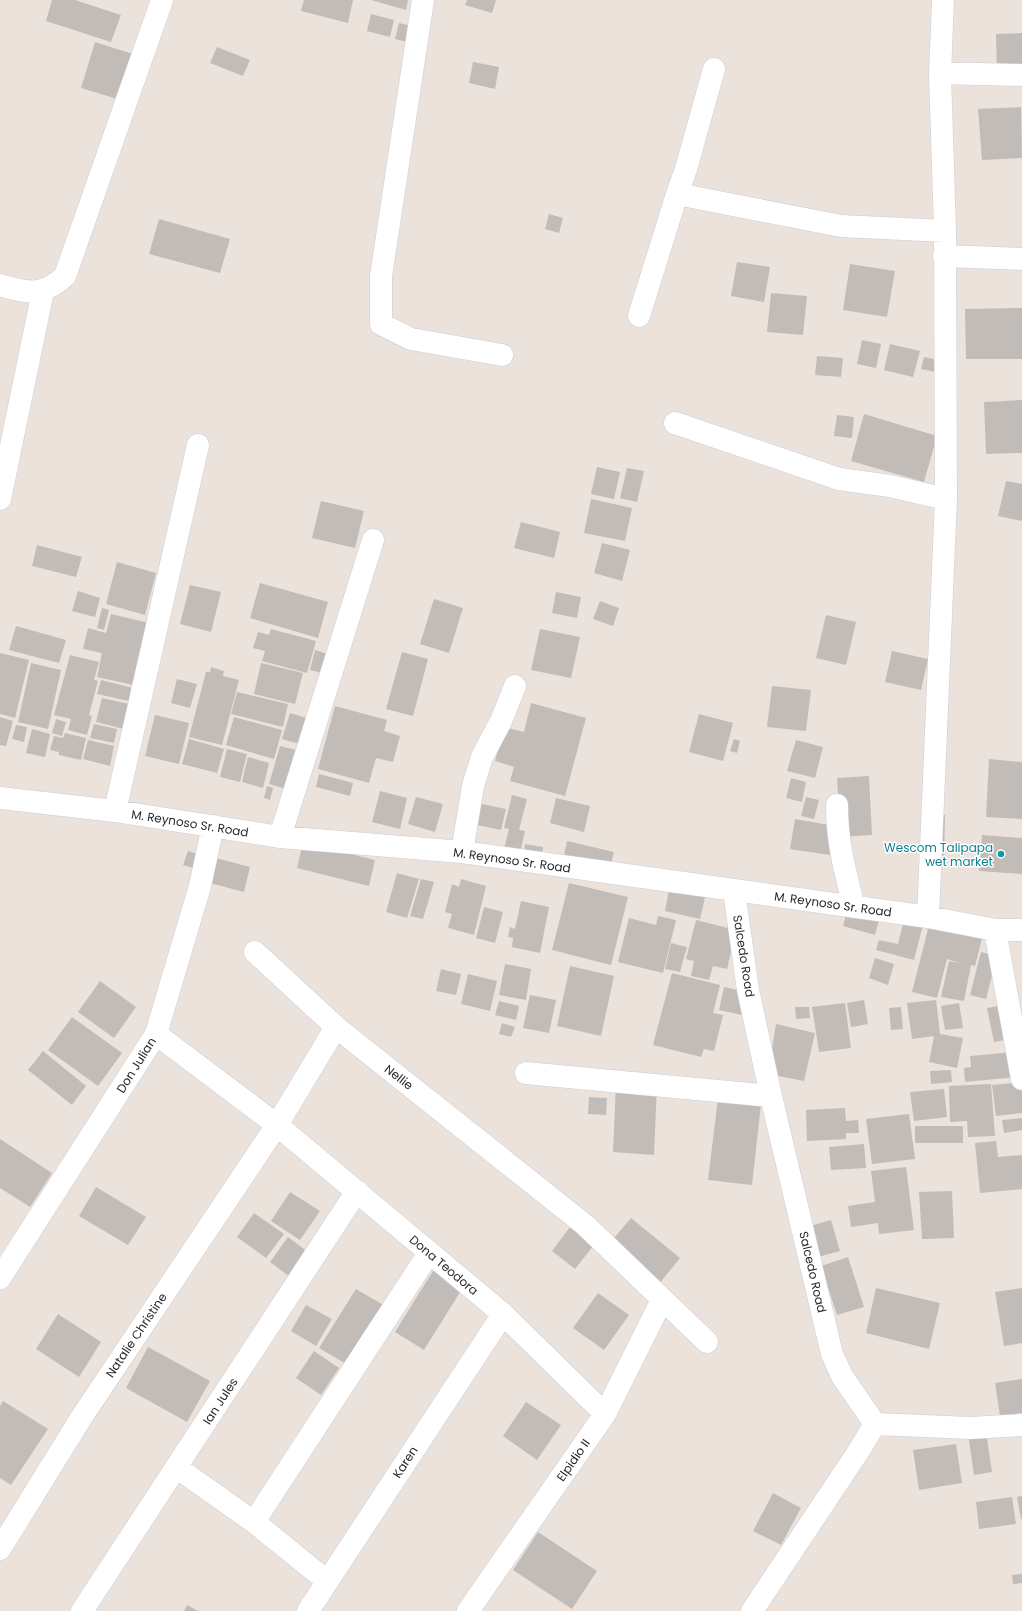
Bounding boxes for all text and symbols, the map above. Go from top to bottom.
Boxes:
street label: M. Reynoso Sr. Road [130,805,250,841]
place label: Wescom Talipapa wet market [884,839,993,870]
street label: M. Reynoso Sr. Road [452,843,572,877]
marker: Wescom Talipapa wet market [996,849,1006,859]
street label: M. Reynoso Sr. Road [773,887,893,921]
street label: Salcedo Road [729,914,759,998]
street label: Don Julian [112,1034,160,1096]
street label: Nellie [381,1060,417,1094]
street label: Salcedo Road [795,1230,831,1314]
street label: Dona Teodora [406,1231,482,1299]
street label: Natalie Christine [101,1289,171,1381]
street label: Ian Jules [199,1374,241,1428]
street label: Elpidio II [552,1435,594,1485]
street label: Karen [388,1443,422,1481]

